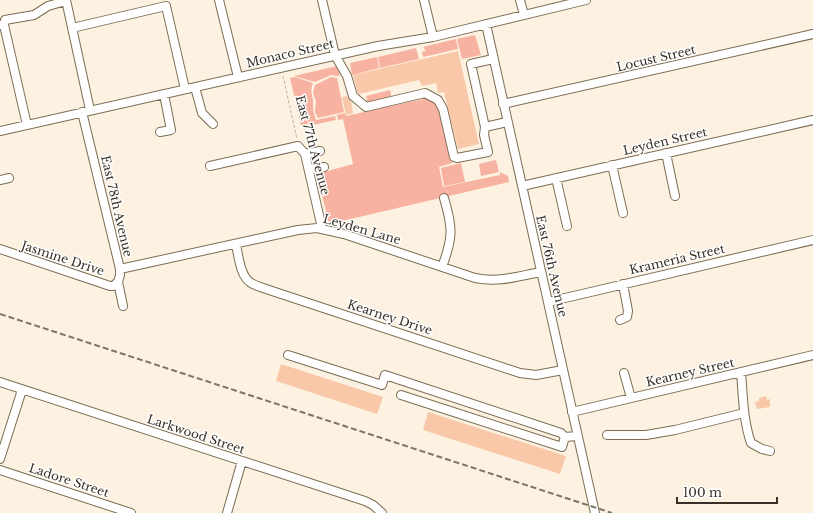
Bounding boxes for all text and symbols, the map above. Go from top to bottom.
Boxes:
street label: Monaco Street [245,36,336,70]
street label: Locust Street [615,42,697,74]
street label: East 77th Avenue [293,94,334,196]
street label: Leyden Street [622,124,709,158]
street label: East 78th Avenue [98,154,136,258]
street label: Leyden Lane [321,211,403,247]
street label: East 76th Avenue [533,214,571,318]
street label: Jasmine Drive [18,237,106,279]
street label: Krameria Street [628,241,727,277]
street label: Kearney Drive [346,296,434,338]
street label: Kearney Street [644,354,736,389]
street label: Larkwood Street [145,411,247,457]
street label: Ladore Street [27,460,111,500]
scale bar [677,479,777,505]
text: 100 m [683,485,722,500]

